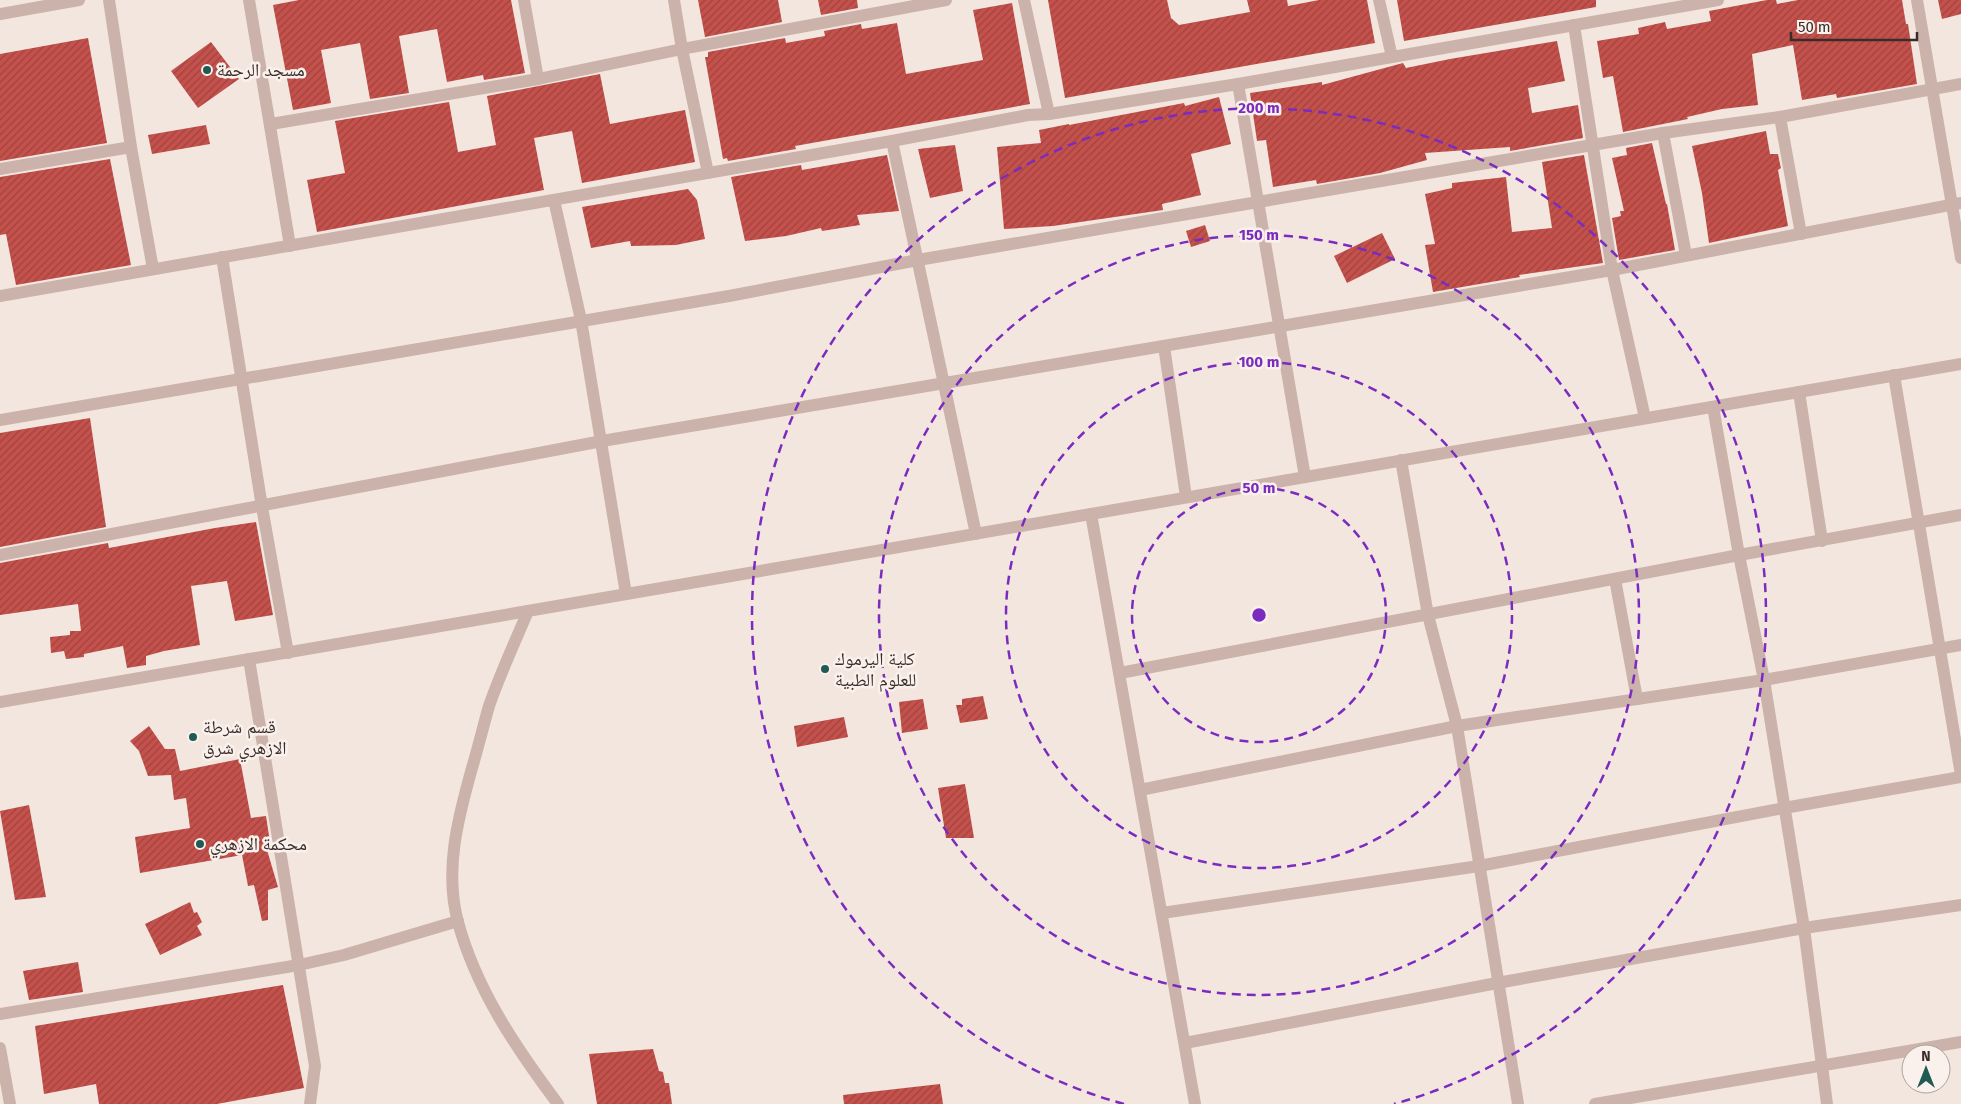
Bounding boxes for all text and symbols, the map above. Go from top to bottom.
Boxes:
scale bar [1791,10,1917,42]
text: 50 m [1798,18,1831,36]
place label: مسجد الرحمة [217,59,305,81]
marker: مسجد الرحمة [201,64,213,76]
text: 200 m [1238,99,1280,117]
text: 150 m [1239,226,1279,244]
text: 100 m [1239,353,1279,371]
text: 50 m [1242,479,1276,497]
centre of rings [1250,606,1268,624]
place label: كلية اليرموك للعلوم الطبية [835,648,916,692]
marker: كلية اليرموك للعلوم الطبية [819,663,831,675]
place label: قسم شرطة الازهري شرق [203,716,287,763]
marker: قسم شرطة الازهري شرق [187,731,199,743]
place label: محكمة الازهري [210,833,307,859]
marker: محكمة الازهري [194,838,206,850]
north arrow [1901,1044,1951,1094]
text: N [1921,1048,1931,1065]

